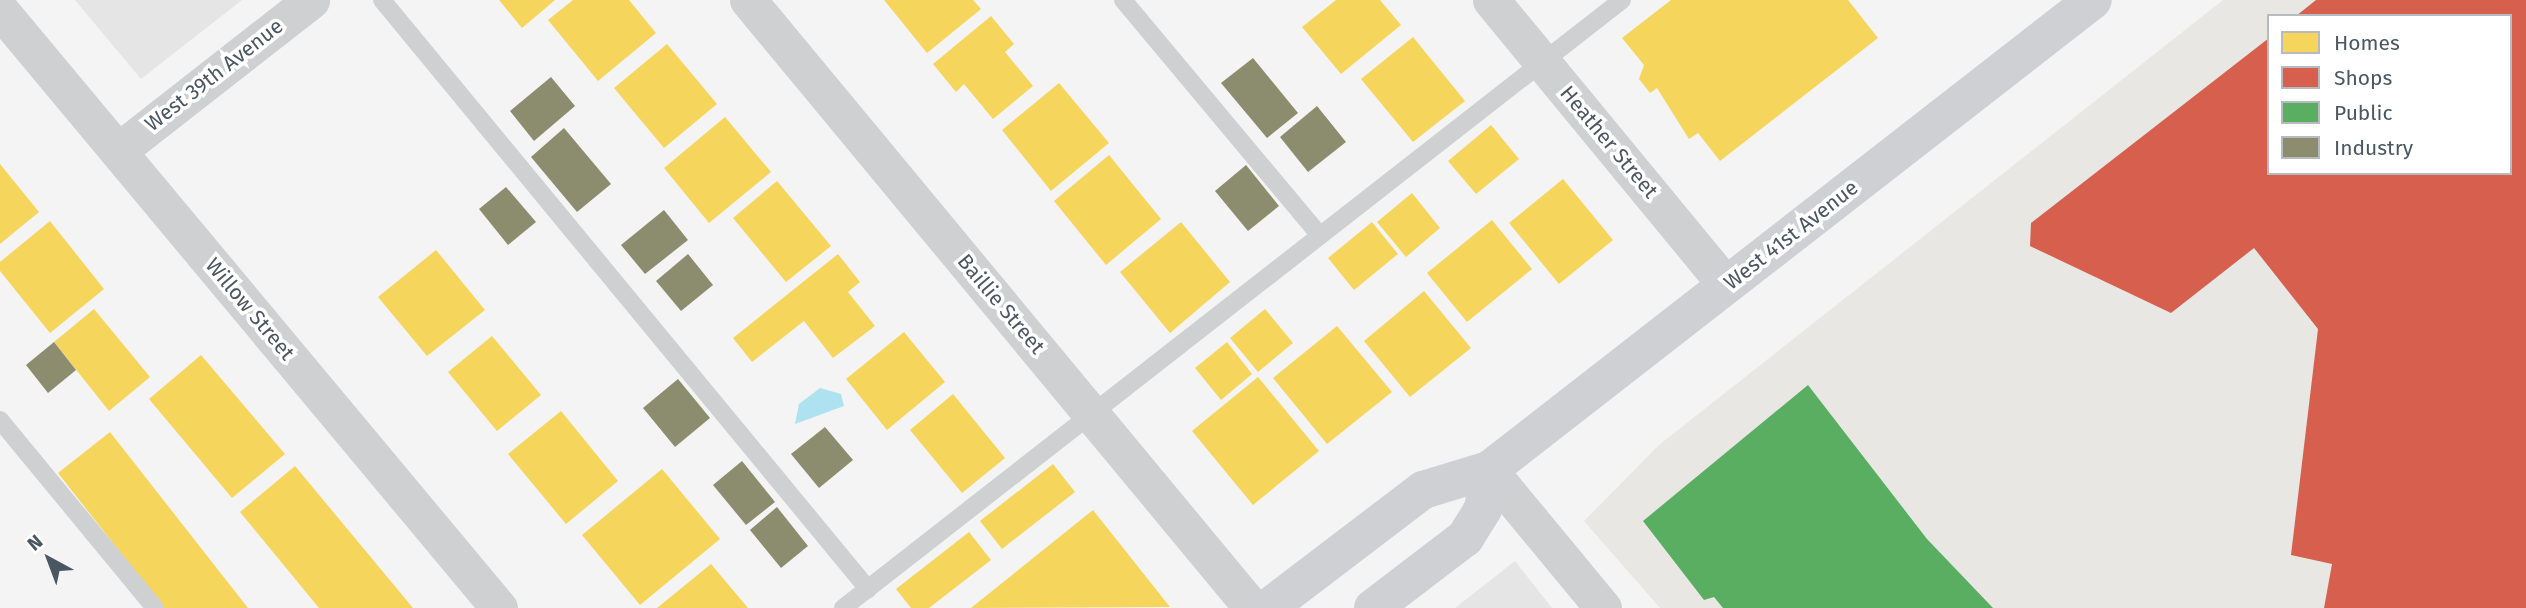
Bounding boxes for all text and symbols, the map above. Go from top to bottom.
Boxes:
street label: West 39th Avenue [140,13,288,137]
legend [2267,14,2512,175]
text: Homes [2334,30,2400,56]
text: Shops [2334,65,2392,91]
street label: Heather Street [1555,81,1663,203]
text: Public [2334,100,2392,126]
text: Industry [2334,135,2413,161]
street label: West 41st Avenue [1719,175,1863,295]
street label: Baillie Street [952,249,1050,359]
street label: Willow Street [200,253,300,365]
north arrow [14,524,84,594]
text: N [23,530,47,556]

